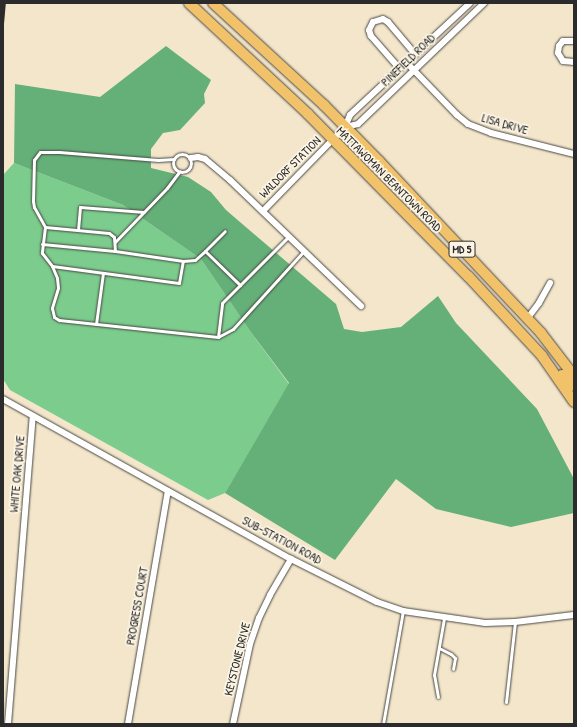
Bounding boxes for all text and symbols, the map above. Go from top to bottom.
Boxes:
street label: PINEFIELD ROAD [378,31,438,89]
street label: LISA DRIVE [480,111,530,137]
street label: MATTAWOMAN BEANTOWN ROAD [334,124,444,234]
street label: WALDORF STATION [256,133,324,201]
road number: MD 5 [448,240,476,258]
street label: WHITE OAK DRIVE [6,435,28,513]
street label: SUB-STATION ROAD [240,513,324,567]
street label: PROGRESS COURT [123,566,151,646]
street label: KEYSTONE DRIVE [221,621,253,697]

